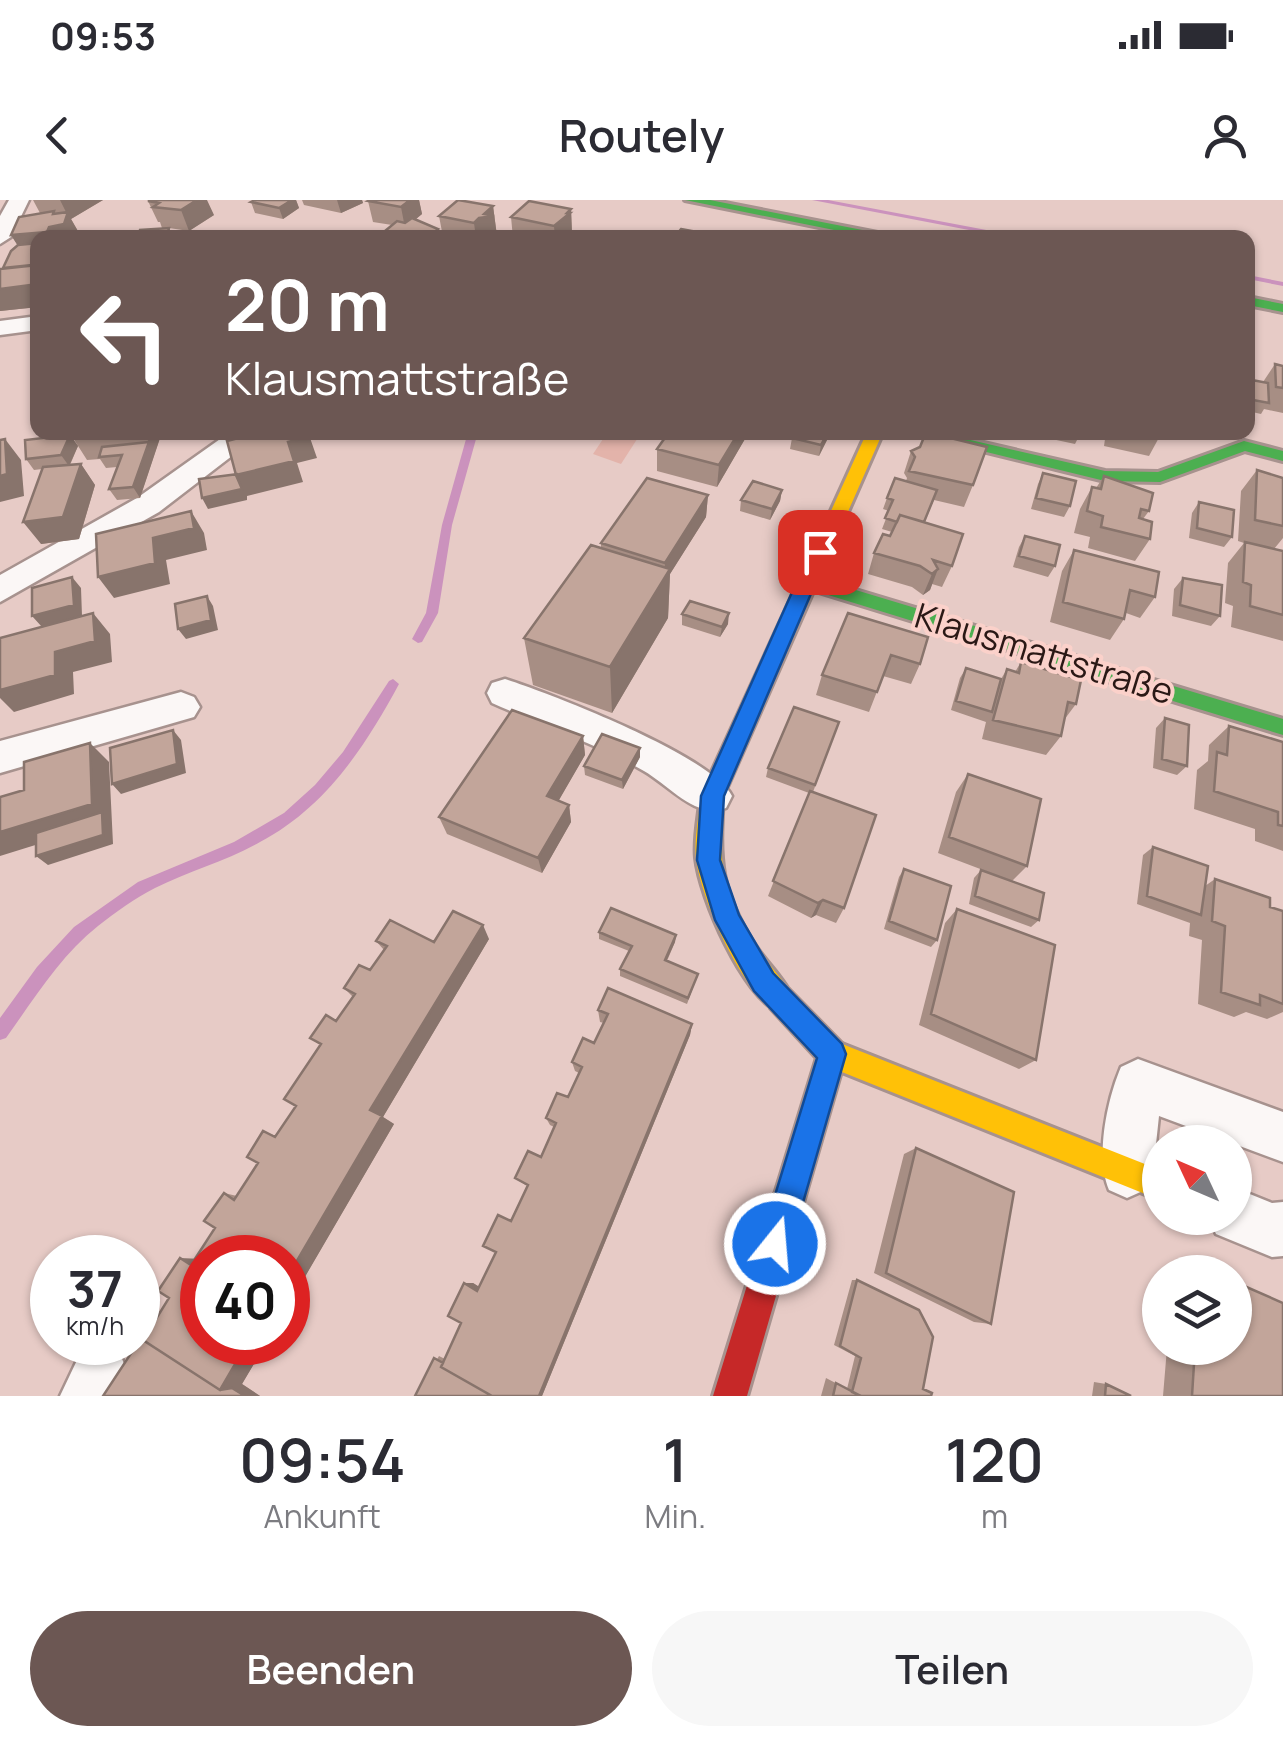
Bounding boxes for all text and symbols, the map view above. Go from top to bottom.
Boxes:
text: 09:53 [50,9,156,61]
text: Routely [559,104,724,166]
icon: back [30,108,85,163]
icon: person [1198,108,1253,163]
text: 20 m [225,256,390,352]
icon: left [60,270,190,400]
text: Klausmattstraße [225,347,569,409]
pin [778,510,863,595]
icon: arrive [793,525,848,580]
street label: Klausmattstraße [909,591,1179,715]
north arrow [1142,1125,1252,1235]
map controls [1142,1125,1252,1365]
position arrow [723,1192,827,1296]
speed limit sign: 40 [180,1235,310,1365]
text: 37 [67,1254,123,1322]
button: layers [1142,1255,1252,1365]
text: km/h [66,1308,124,1343]
text: 09:54 [239,1418,406,1500]
text: 1 [663,1418,688,1500]
text: 120 [945,1418,1044,1500]
text: Ankunft [264,1494,381,1538]
text: Min. [645,1494,706,1538]
text: m [981,1494,1008,1538]
button: Beenden [30,1611,632,1726]
button: Teilen [652,1611,1253,1726]

